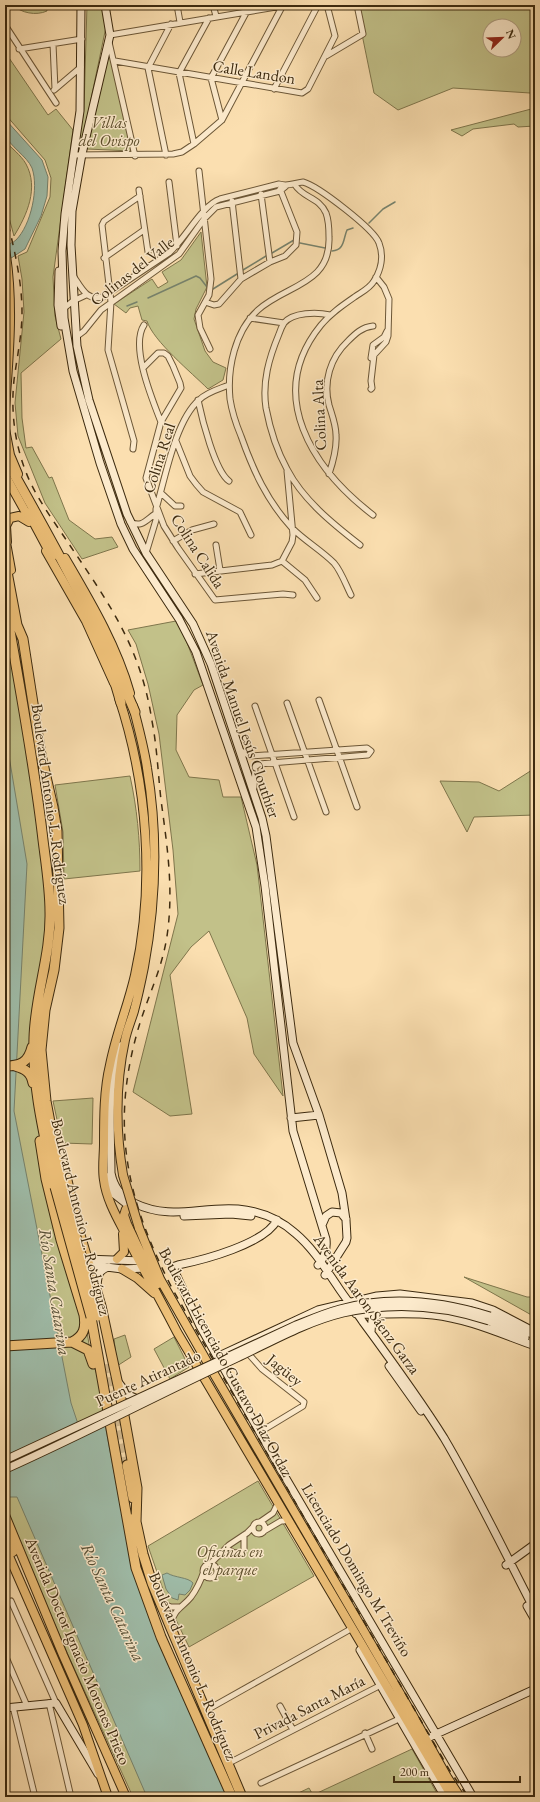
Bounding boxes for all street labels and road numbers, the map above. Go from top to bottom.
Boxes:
street label: Calle Landon [211,55,297,89]
street label: Colinas del Valle [86,232,178,310]
street label: Colina Alta [307,378,331,451]
street label: Colina Real [138,420,180,496]
street label: Colina Calida [166,510,230,593]
street label: Avenida Manuel Jesús Clouthier [201,626,285,821]
street label: Boulevard Antonio L. Rodríguez [27,702,75,906]
street label: Boulevard Antonio L. Rodríguez [46,1116,116,1318]
street label: Avenida Aarón Sáenz Garza [308,1229,425,1379]
street label: Boulevard Licenciado Gustavo Díaz Ordaz [154,1244,298,1480]
street label: Puente Atirantado [92,1344,204,1412]
street label: Jagüey [261,1348,308,1392]
street label: Licenciado Domingo M Treviño [297,1479,417,1661]
street label: Avenida Doctor Ignacio Morones Prieto [20,1533,136,1768]
street label: Boulevard Antonio L. Rodríguez [144,1569,242,1763]
street label: Privada Santa María [250,1670,369,1744]

